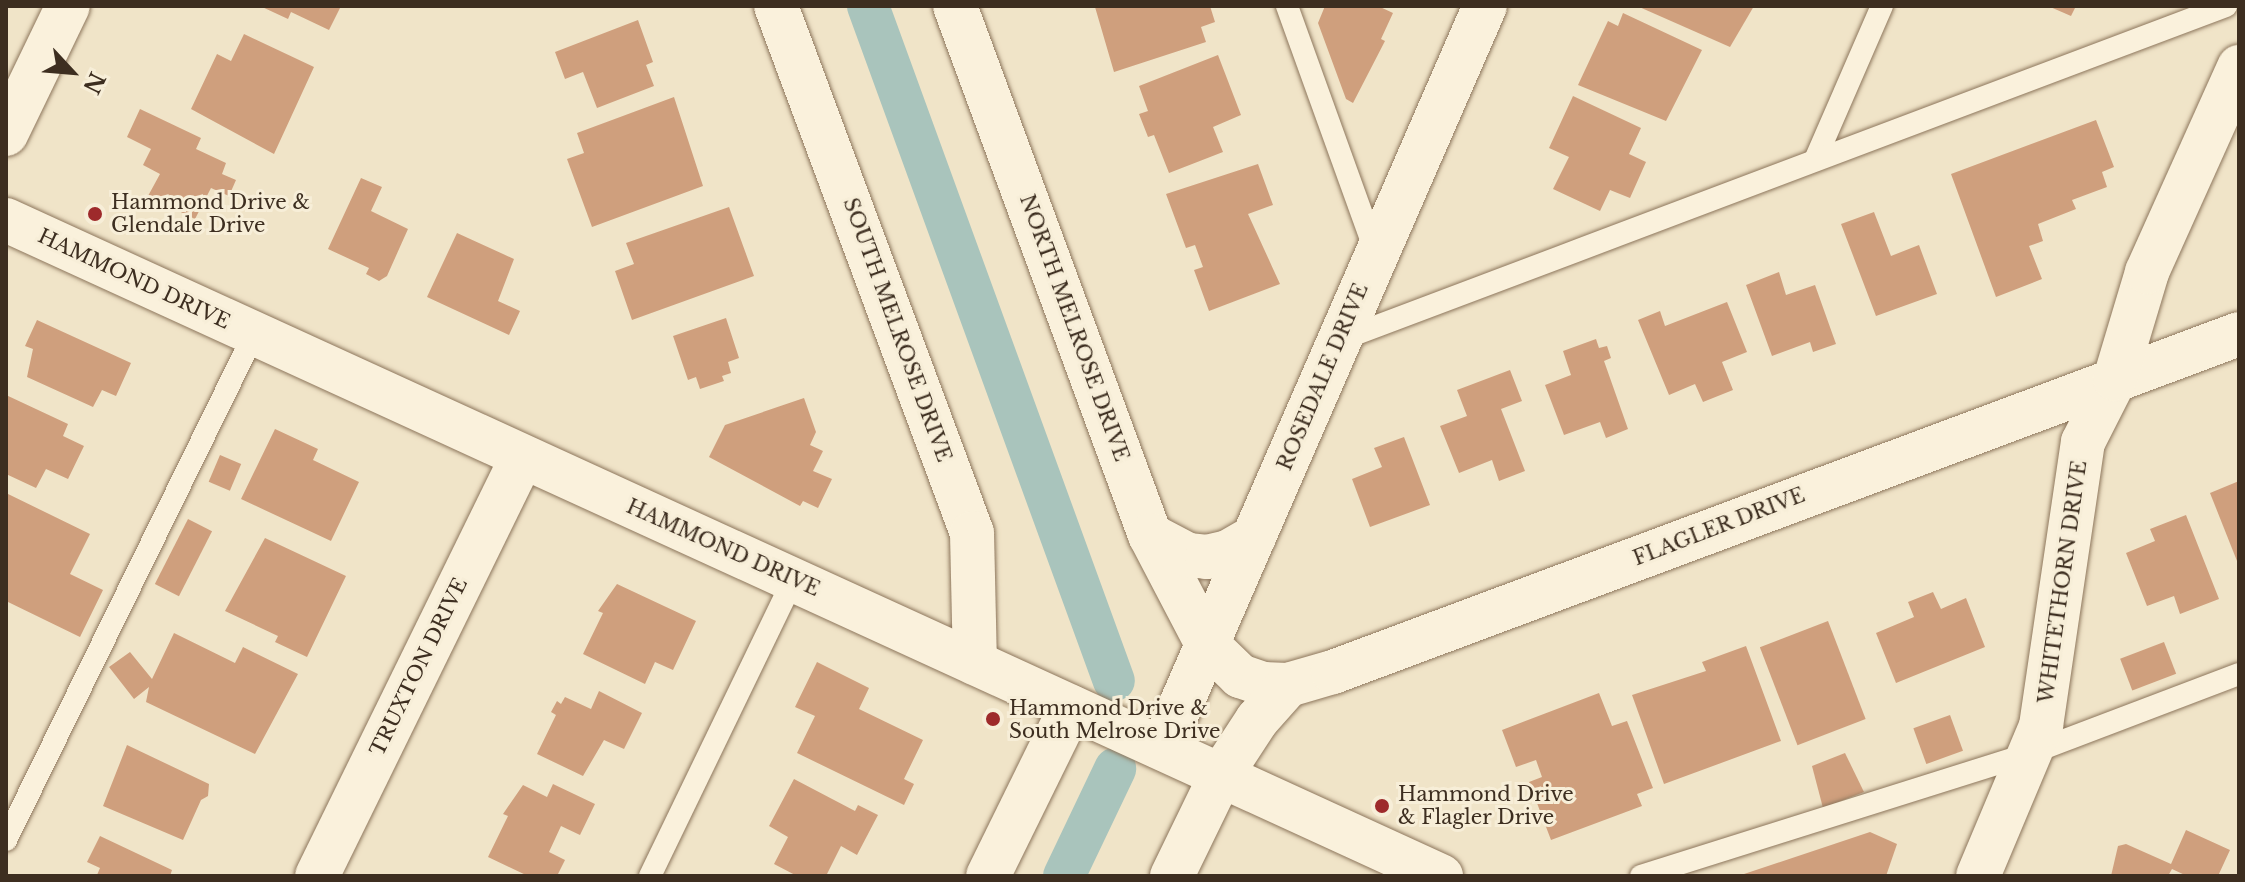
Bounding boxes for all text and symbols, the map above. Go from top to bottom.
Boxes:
north arrow [32,32,112,112]
text: N [77,68,111,98]
place label: Hammond Drive & Glendale Drive [111,190,310,237]
street label: NORTH MELROSE DRIVE [1014,191,1134,465]
street label: SOUTH MELROSE DRIVE [838,195,956,465]
marker: Hammond Drive & Glendale Drive [86,205,104,223]
street label: HAMMOND DRIVE [34,224,234,334]
street label: ROSEDALE DRIVE [1273,280,1373,474]
street label: WHITETHORN DRIVE [2034,459,2092,705]
street label: FLAGLER DRIVE [1629,483,1809,571]
street label: HAMMOND DRIVE [623,495,823,601]
street label: TRUXTON DRIVE [365,574,473,760]
place label: Hammond Drive & South Melrose Drive [1009,696,1221,743]
marker: Hammond Drive & South Melrose Drive [984,710,1002,728]
place label: Hammond Drive & Flagler Drive [1398,782,1574,829]
marker: Hammond Drive & Flagler Drive [1373,797,1391,815]

